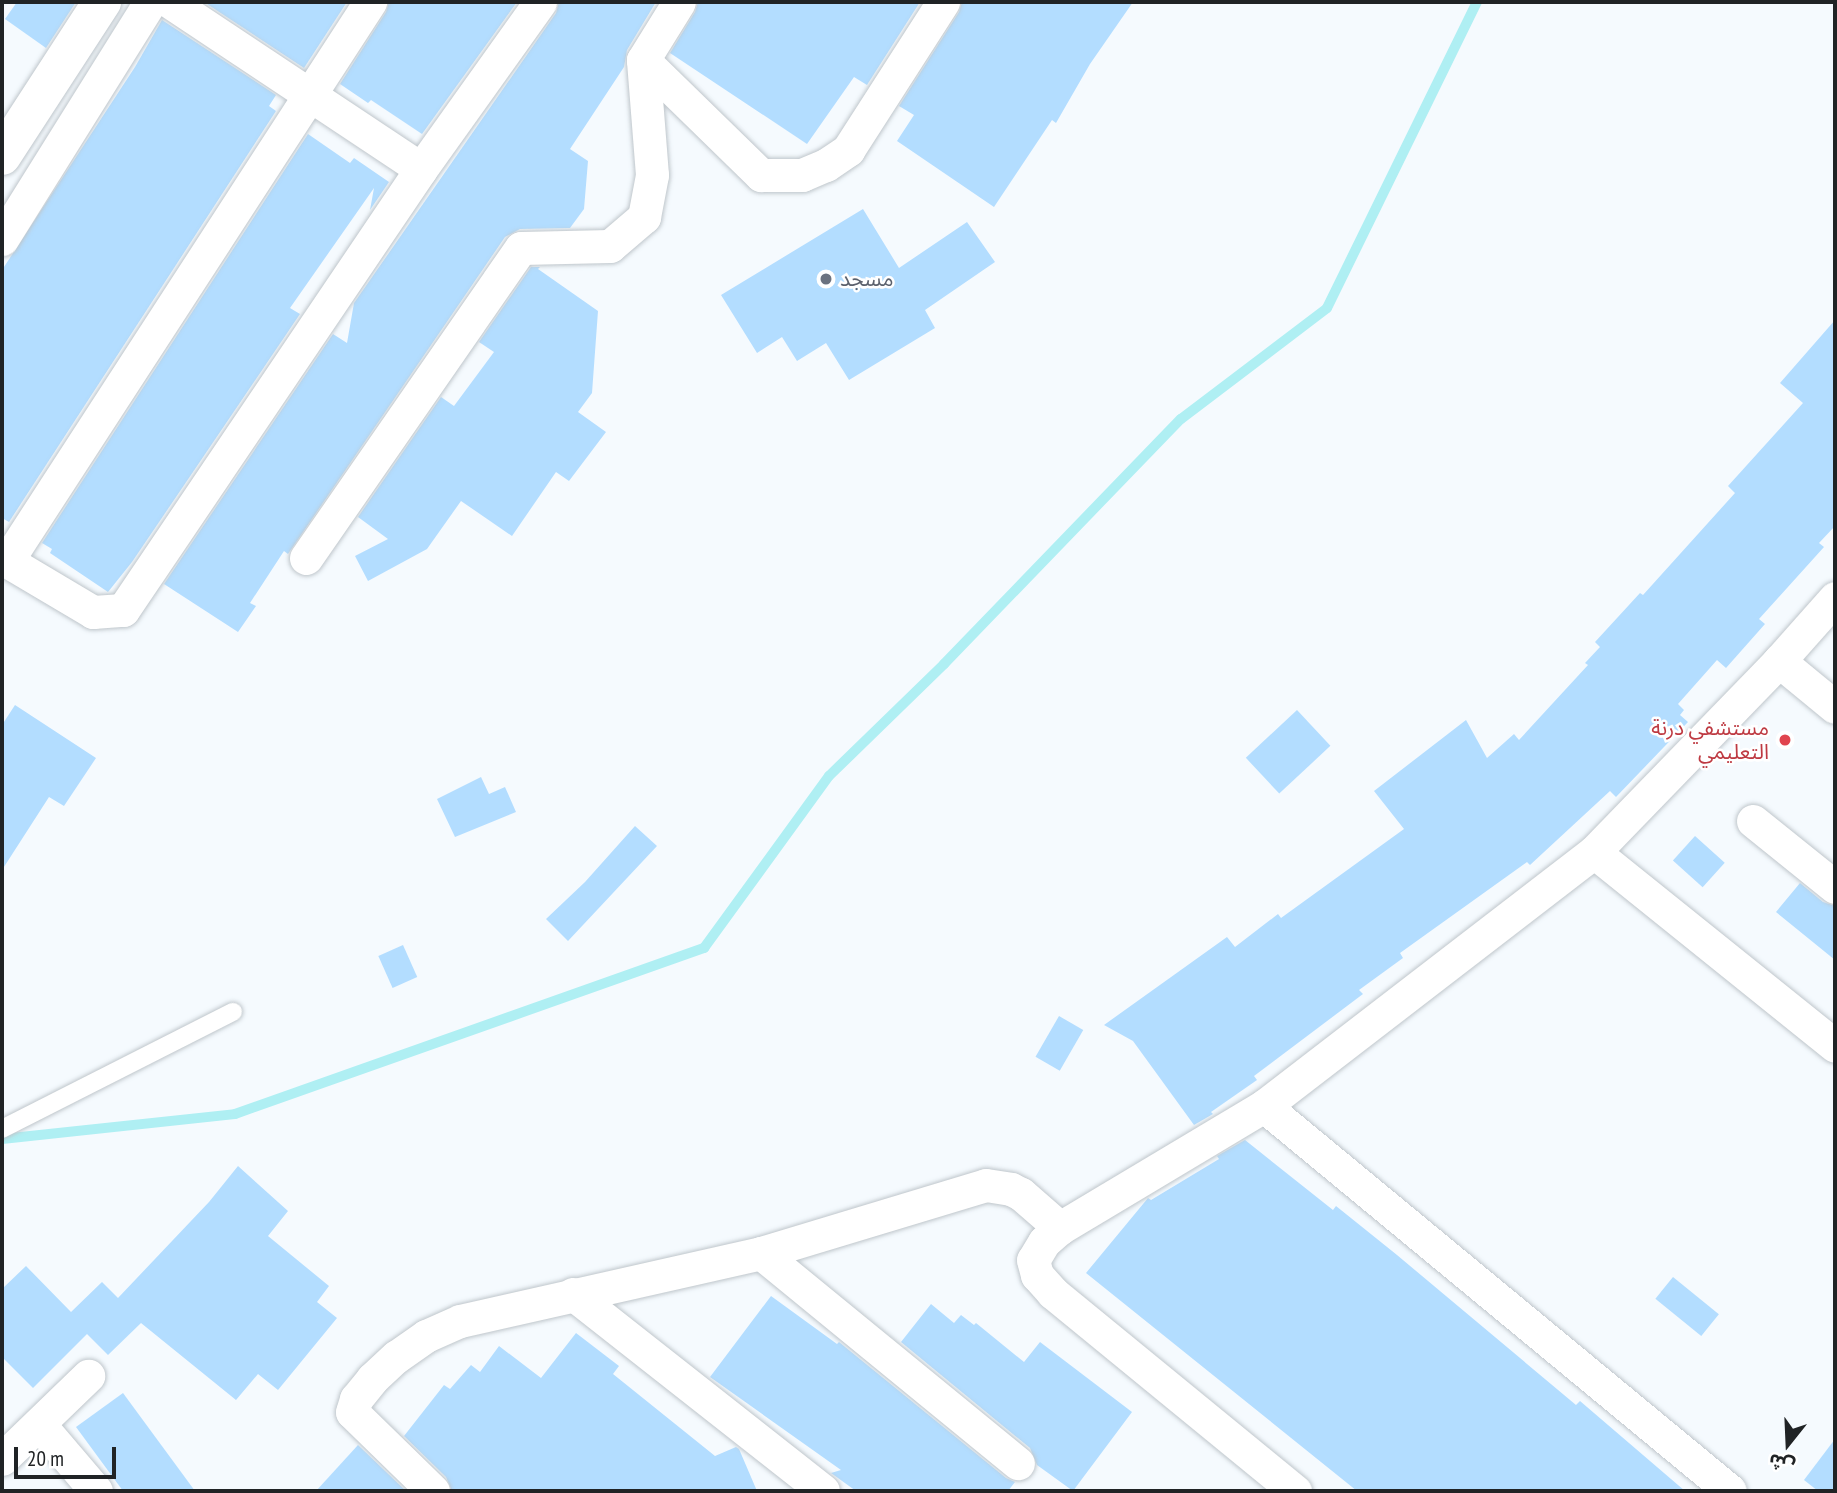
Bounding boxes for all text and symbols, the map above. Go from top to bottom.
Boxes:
place label: مسجد [840,266,893,292]
marker: مسجد [818,271,834,287]
place label: مستشفي درنة التعليمي [1651,715,1769,765]
marker: مستشفي درنة التعليمي [1775,730,1795,750]
north arrow [1753,1409,1823,1479]
scale bar [18,1434,119,1478]
text: 20 m [27,1445,64,1472]
text: ش [1765,1449,1798,1479]

